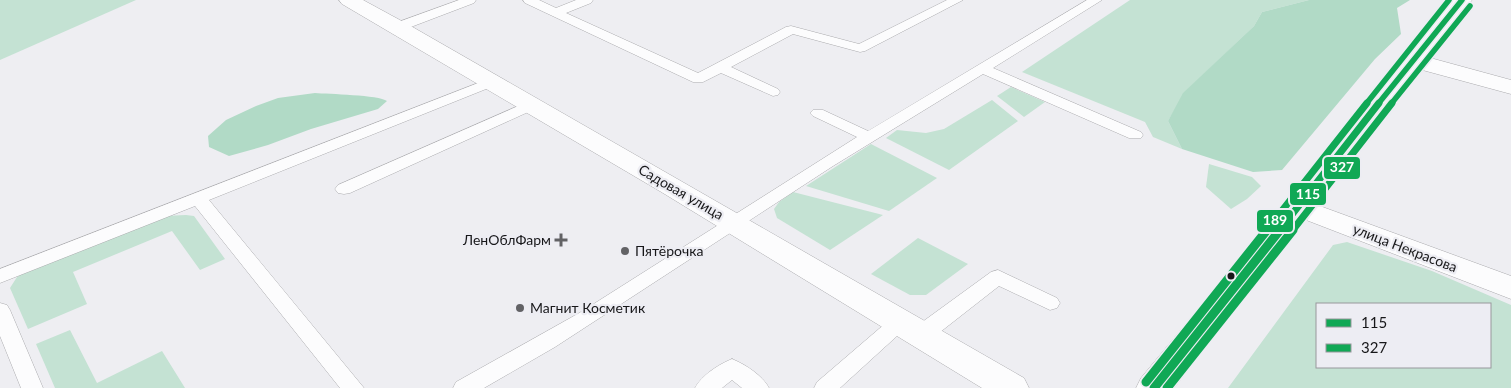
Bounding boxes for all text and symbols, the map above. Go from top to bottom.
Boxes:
line badge: 327 [1323,156,1361,180]
text: 327 [1330,158,1354,175]
street label: Садовая улица [636,160,727,223]
line badge: 115 [1289,182,1327,206]
text: 115 [1296,185,1320,202]
line badge: 189 [1256,209,1294,233]
text: 189 [1263,211,1287,228]
street label: улица Некрасова [1351,220,1460,275]
place label: ЛенОблФарм [462,231,551,248]
marker: ЛенОблФарм [555,234,567,246]
place label: Пятёрочка [635,242,703,259]
marker: Пятёрочка [619,245,631,257]
unlabelled marker [1226,271,1236,281]
place label: Магнит Косметик [530,299,646,316]
marker: Магнит Косметик [514,302,526,314]
legend [1316,303,1491,368]
text: 115 [1361,313,1387,331]
text: 327 [1361,338,1387,356]

